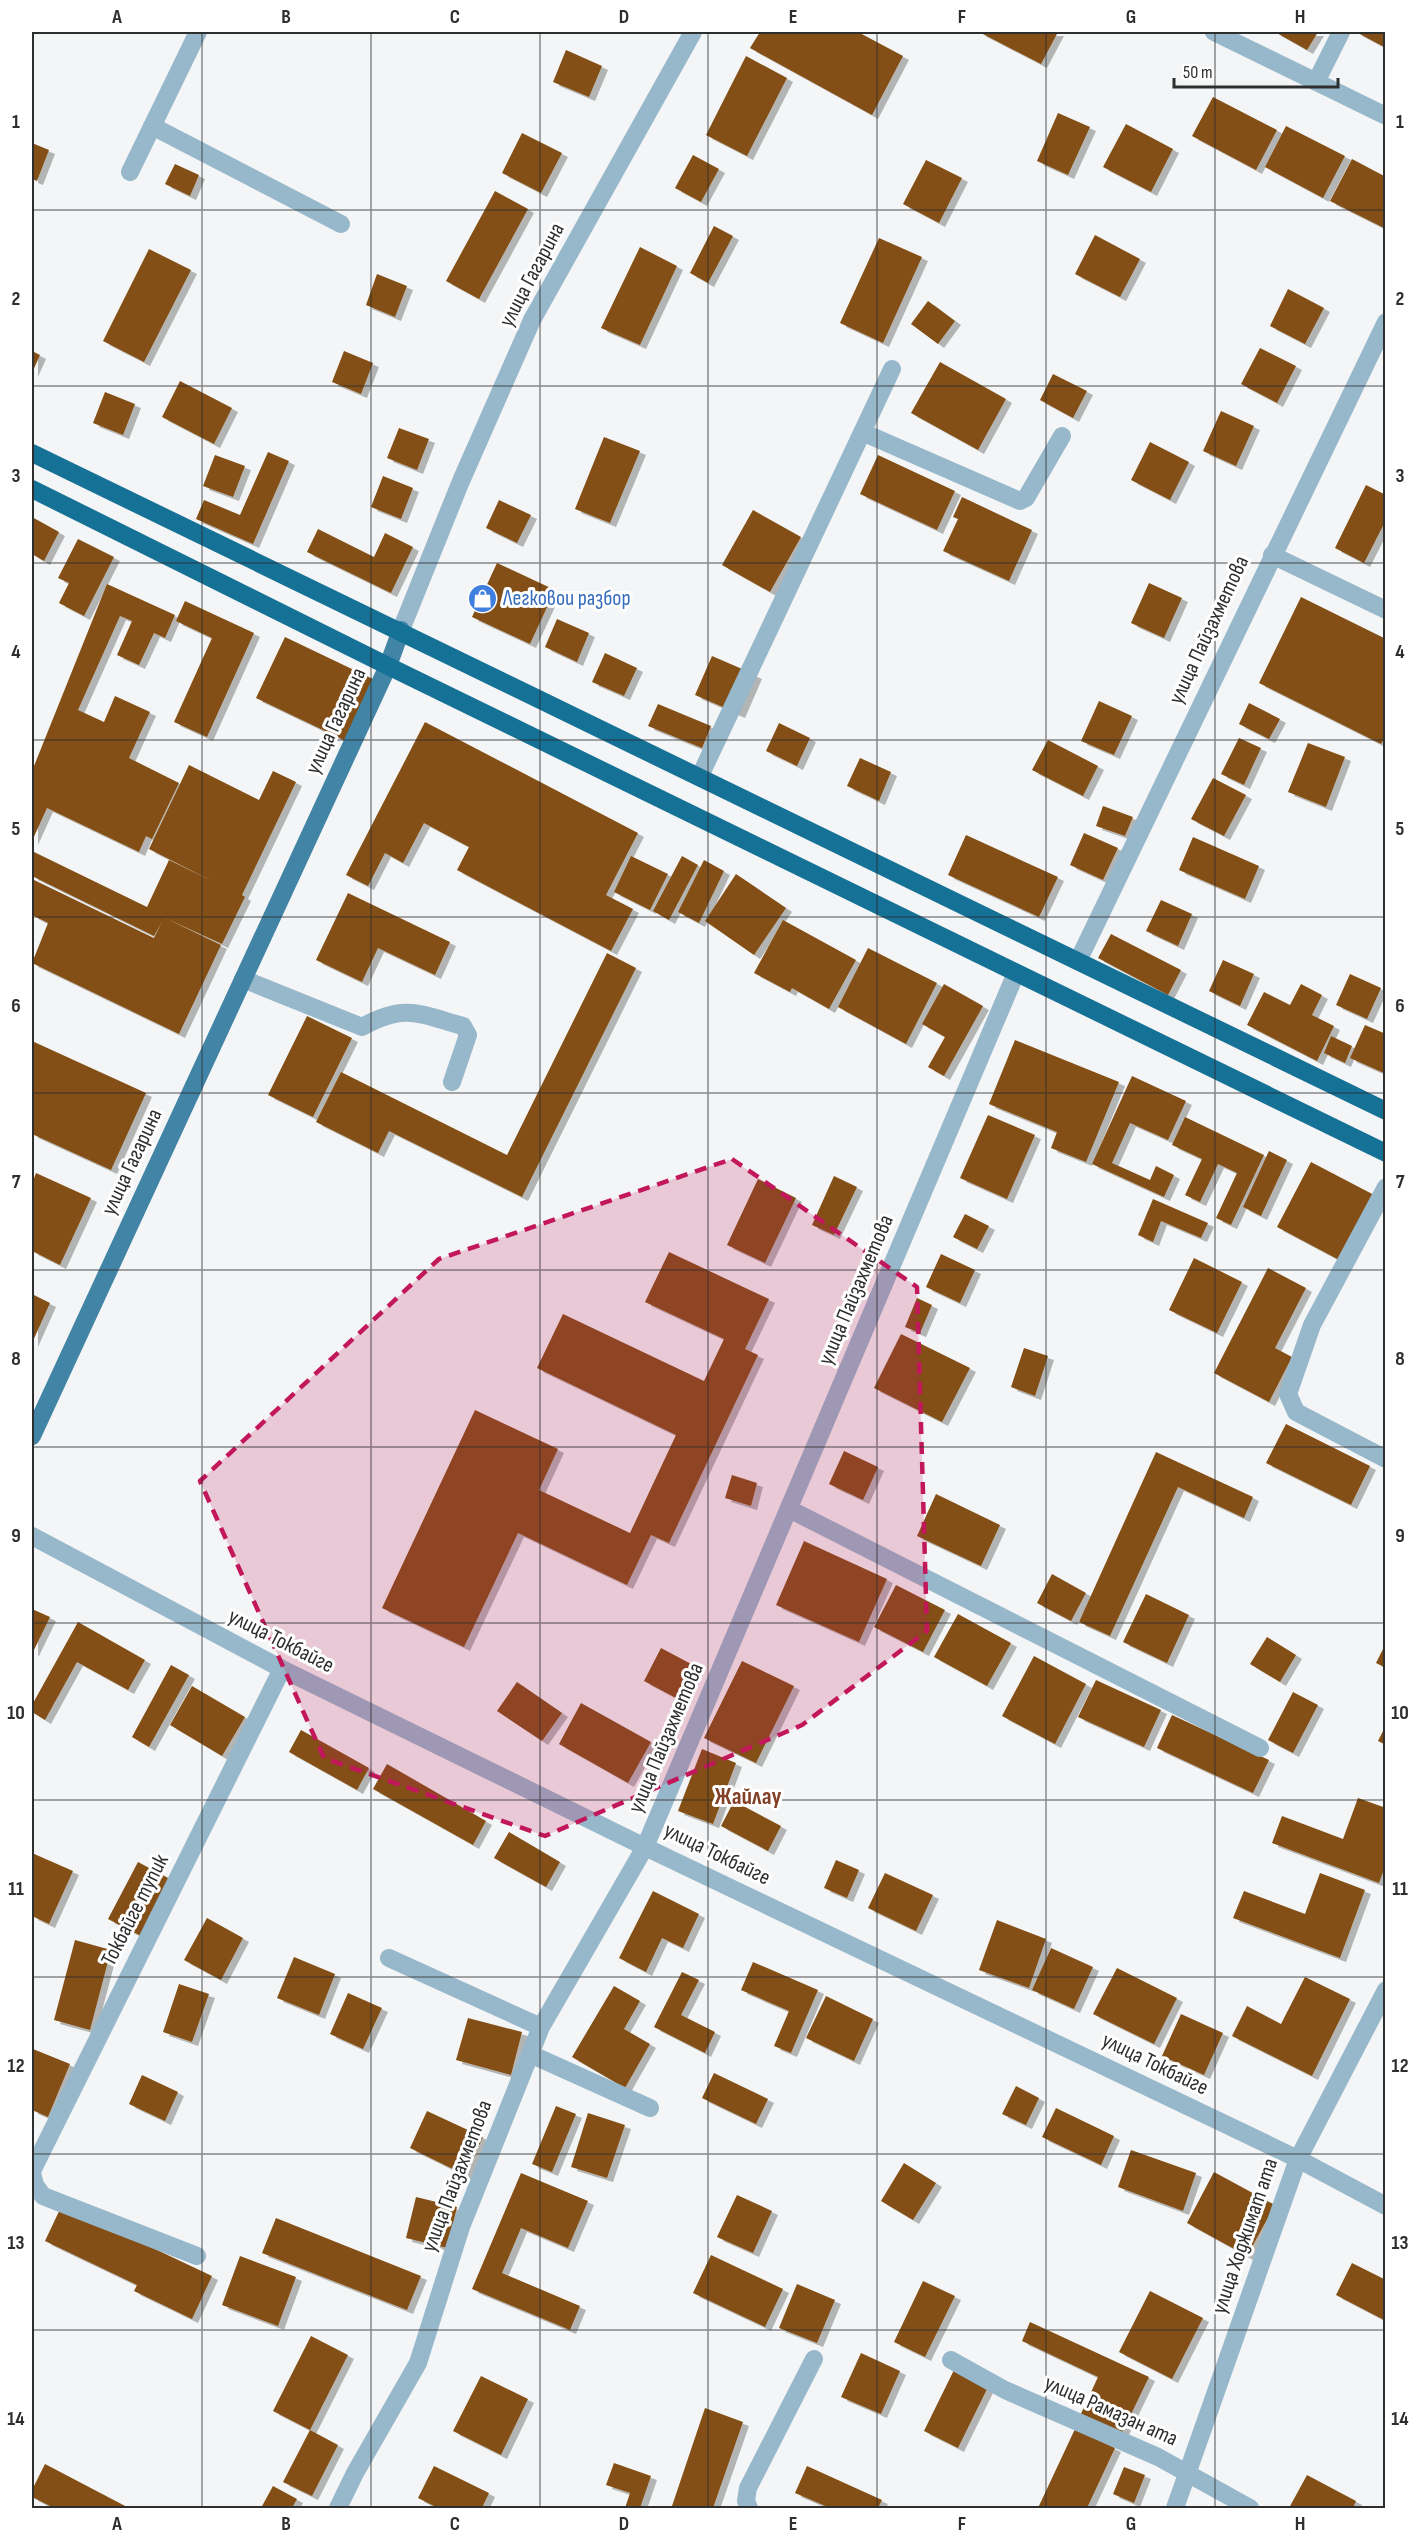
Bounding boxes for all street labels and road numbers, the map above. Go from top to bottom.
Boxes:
street label: улица Гагарина [493,218,571,332]
street label: улица Пайзахметова [1163,552,1255,708]
street label: улица Гагарина [300,664,372,778]
street label: улица Гагарина [96,1105,168,1219]
street label: улица Пайзахметова [812,1211,900,1369]
street label: улица Токбайге [224,1603,338,1679]
street label: улица Пайзахметова [622,1659,710,1817]
street label: улица Токбайге [659,1817,775,1891]
street label: Токбайге тупик [95,1849,175,1970]
street label: улица Токбайге [1097,2027,1213,2101]
street label: улица Пайзахметова [416,2096,498,2256]
street label: улица Ходжимат ата [1206,2155,1284,2317]
street label: улица Рамазан ата [1040,2370,1182,2452]

